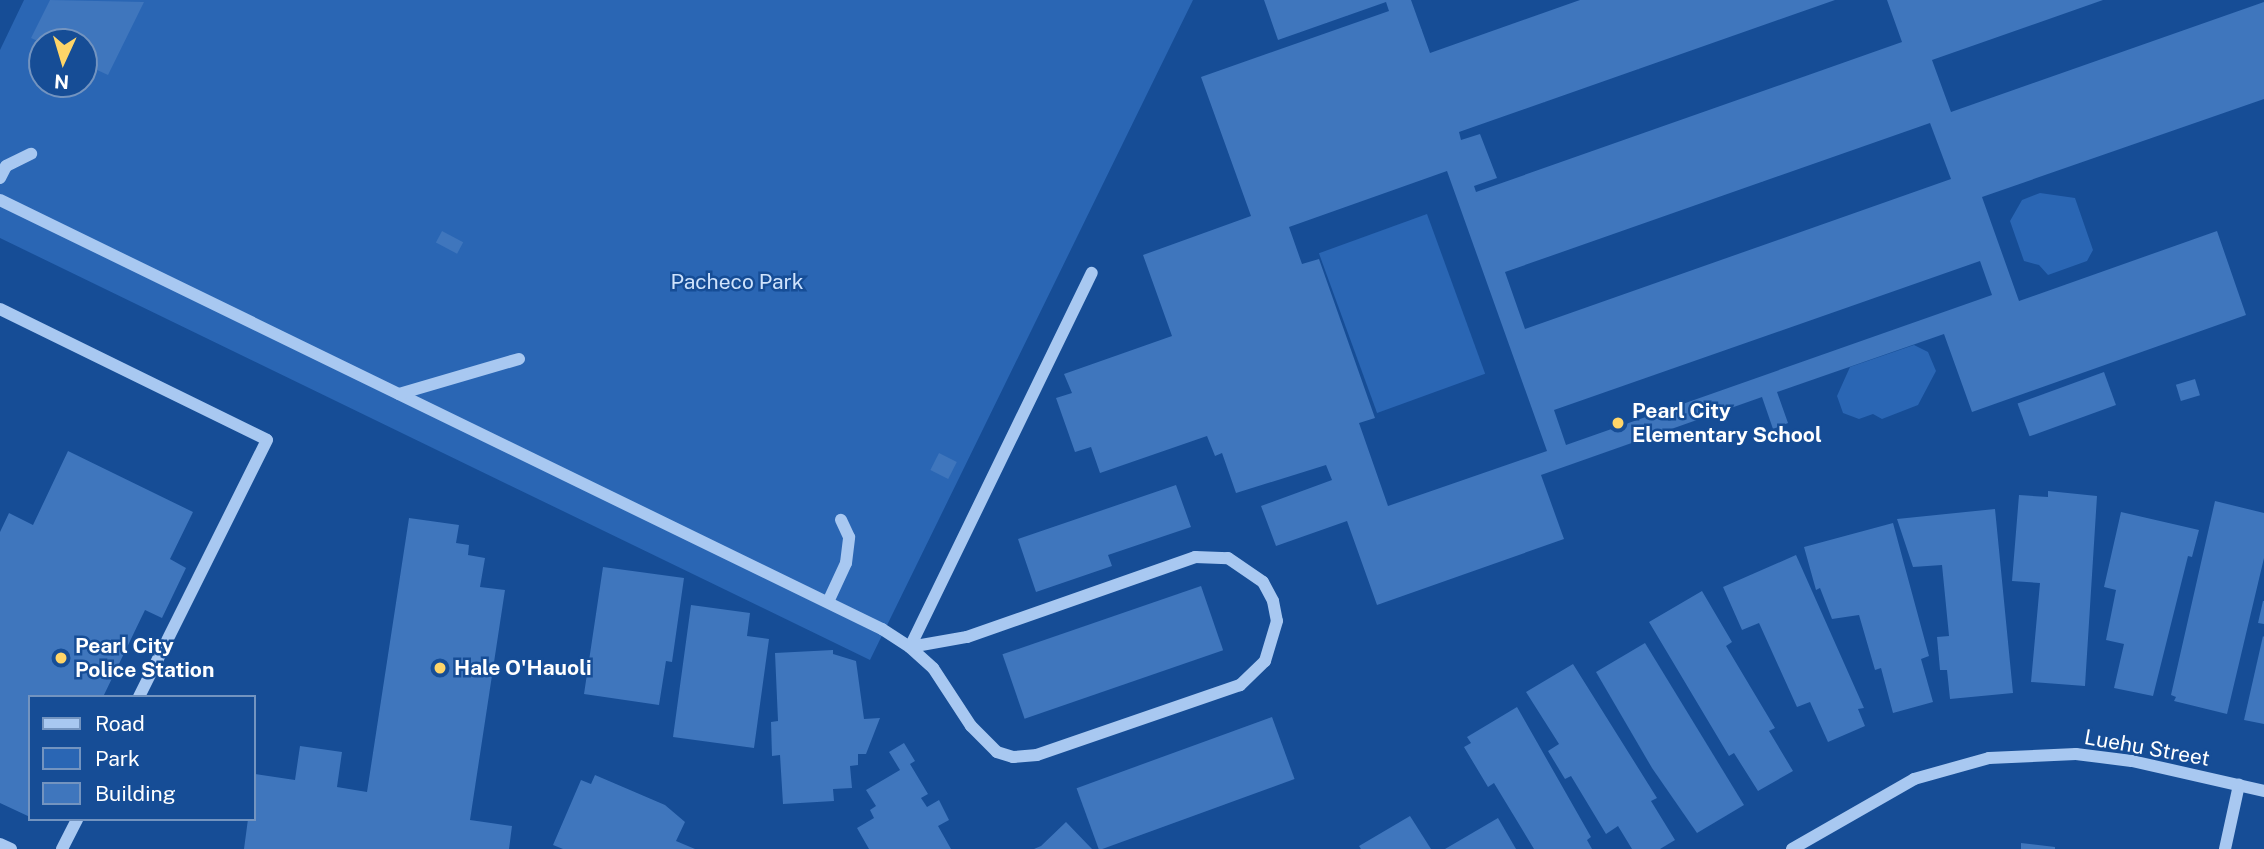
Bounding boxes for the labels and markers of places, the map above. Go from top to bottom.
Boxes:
place label: Pearl City Elementary School [1632,398,1822,448]
marker: Pearl City Elementary School [1610,415,1626,431]
place label: Pearl City Police Station [75,633,214,683]
marker: Pearl City Police Station [53,650,69,666]
place label: Hale O'Hauoli [454,655,592,681]
marker: Hale O'Hauoli [432,660,448,676]

